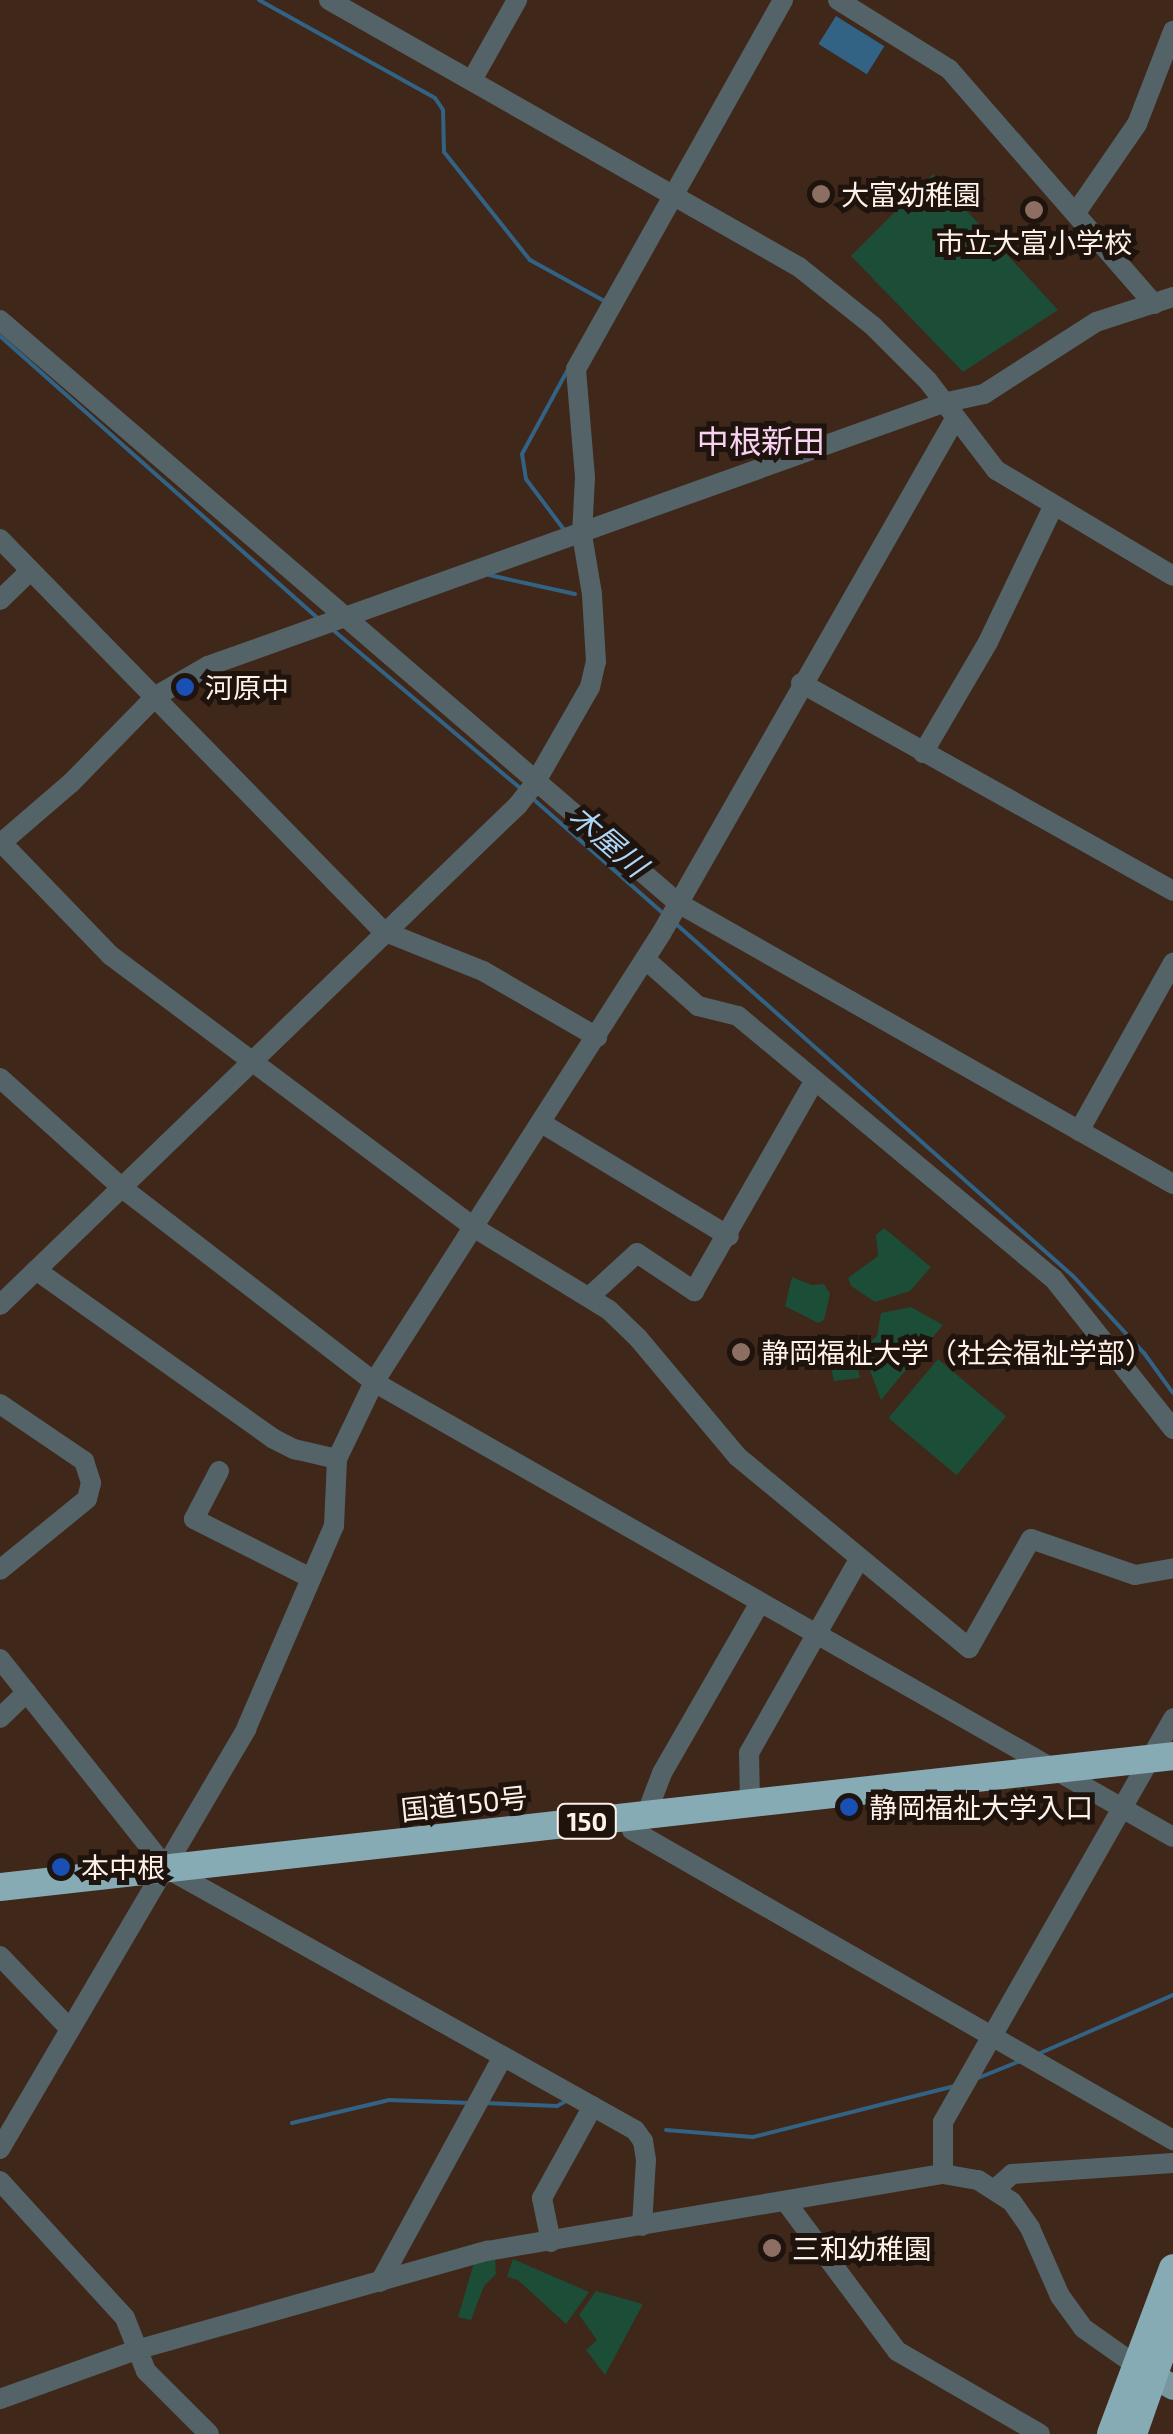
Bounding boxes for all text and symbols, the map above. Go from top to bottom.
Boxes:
place label: 大富幼稚園 [841,177,981,211]
marker: 大富幼稚園 [810,183,832,205]
marker: 市立大富小学校 [1023,199,1045,221]
place label: 市立大富小学校 [936,225,1132,259]
district label: 中根新田 [697,421,825,459]
place label: 河原中 [205,670,289,704]
marker: 河原中 [174,676,196,698]
water label: 木屋川 [563,797,655,883]
place label: 静岡福祉大学（社会福祉学部） [761,1335,1153,1369]
marker: 静岡福祉大学（社会福祉学部） [730,1341,752,1363]
street label: 国道150号 [399,1780,529,1826]
place label: 静岡福祉大学入口 [869,1790,1093,1824]
marker: 静岡福祉大学入口 [838,1796,860,1818]
road number: 150 [554,1801,620,1841]
place label: 本中根 [81,1850,165,1884]
marker: 本中根 [50,1856,72,1878]
place label: 三和幼稚園 [792,2231,932,2265]
marker: 三和幼稚園 [761,2237,783,2259]

